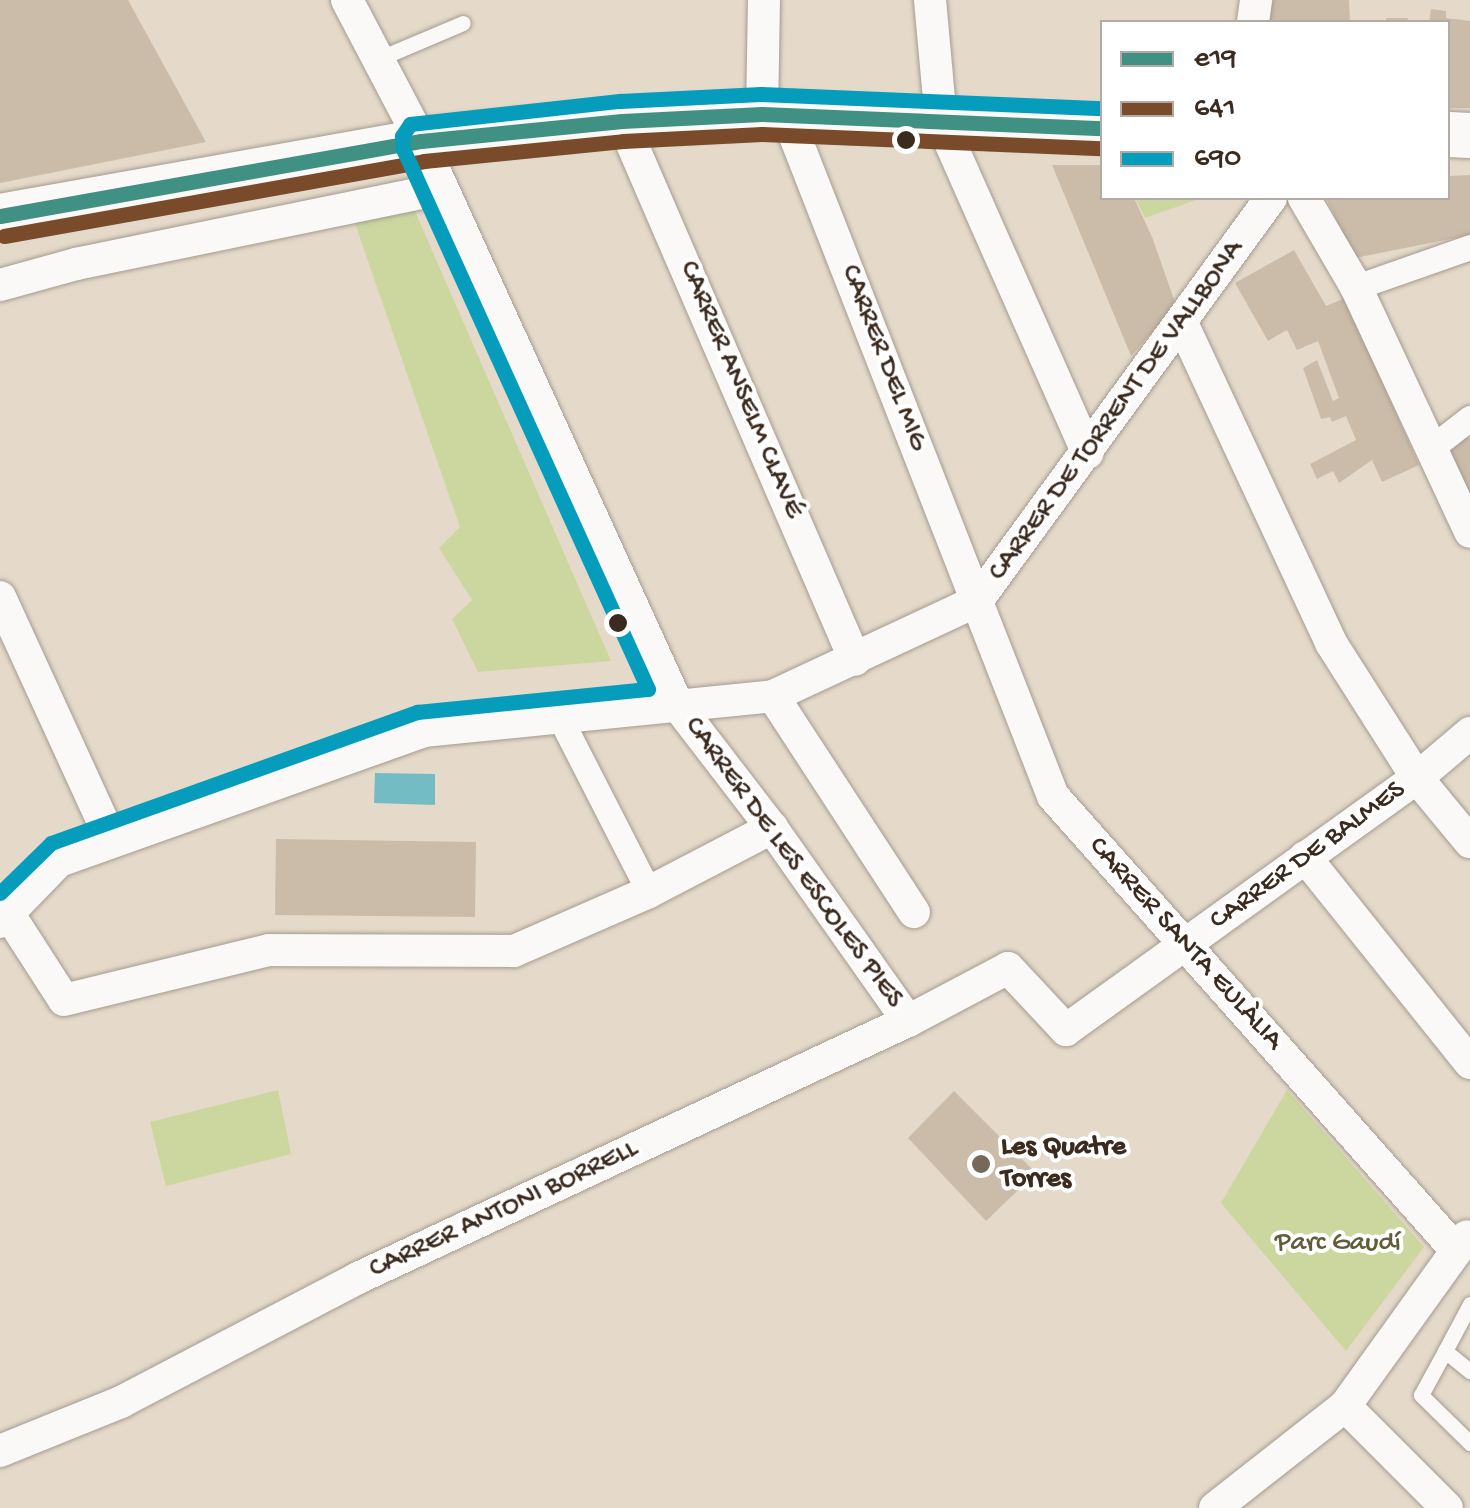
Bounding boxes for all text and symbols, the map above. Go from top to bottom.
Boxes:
legend [1100,20,1450,200]
text: e19 [1194,42,1237,77]
text: 641 [1194,92,1236,127]
unlabelled marker [896,130,916,150]
text: 690 [1194,142,1241,177]
street label: CARRER DE TORRENT DE VALLBONA [982,234,1252,588]
street label: CARRER ANSELM CLAVÉ [671,256,809,524]
street label: CARRER DEL MIG [832,260,934,456]
unlabelled marker [608,613,628,633]
street label: CARRER DE LES ESCOLES PIES [676,711,910,1015]
street label: CARRER DE BALMES [1204,774,1412,938]
street label: CARRER SANTA EULÀLIA [1080,830,1290,1058]
place label: Les Quatre Torres [1001,1131,1126,1197]
street label: CARRER ANTONI BORRELL [364,1133,644,1287]
marker: Les Quatre Torres [970,1153,992,1175]
park label: Parc Gaudí [1275,1227,1401,1261]

